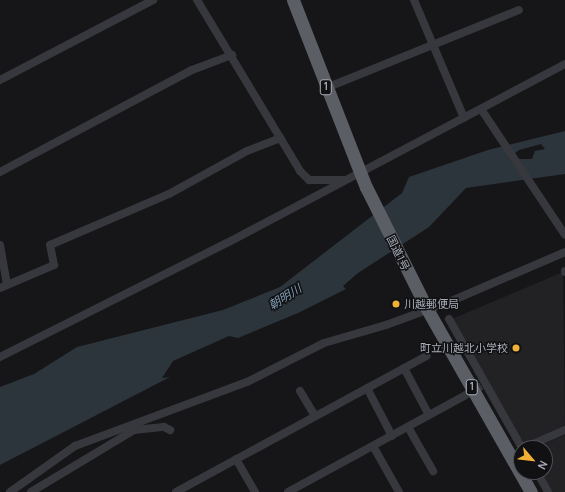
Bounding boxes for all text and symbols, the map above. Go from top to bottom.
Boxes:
road number: 1 [319,79,333,95]
street label: 国道1号 [384,233,412,273]
water label: 朝明川 [266,281,304,313]
place label: 川越郵便局 [404,297,459,311]
marker: 川越郵便局 [391,299,401,309]
place label: 町立川越北小学校 [420,341,508,355]
marker: 町立川越北小学校 [511,343,521,353]
road number: 1 [465,379,479,395]
north arrow [513,440,553,480]
text: N [535,458,552,472]

